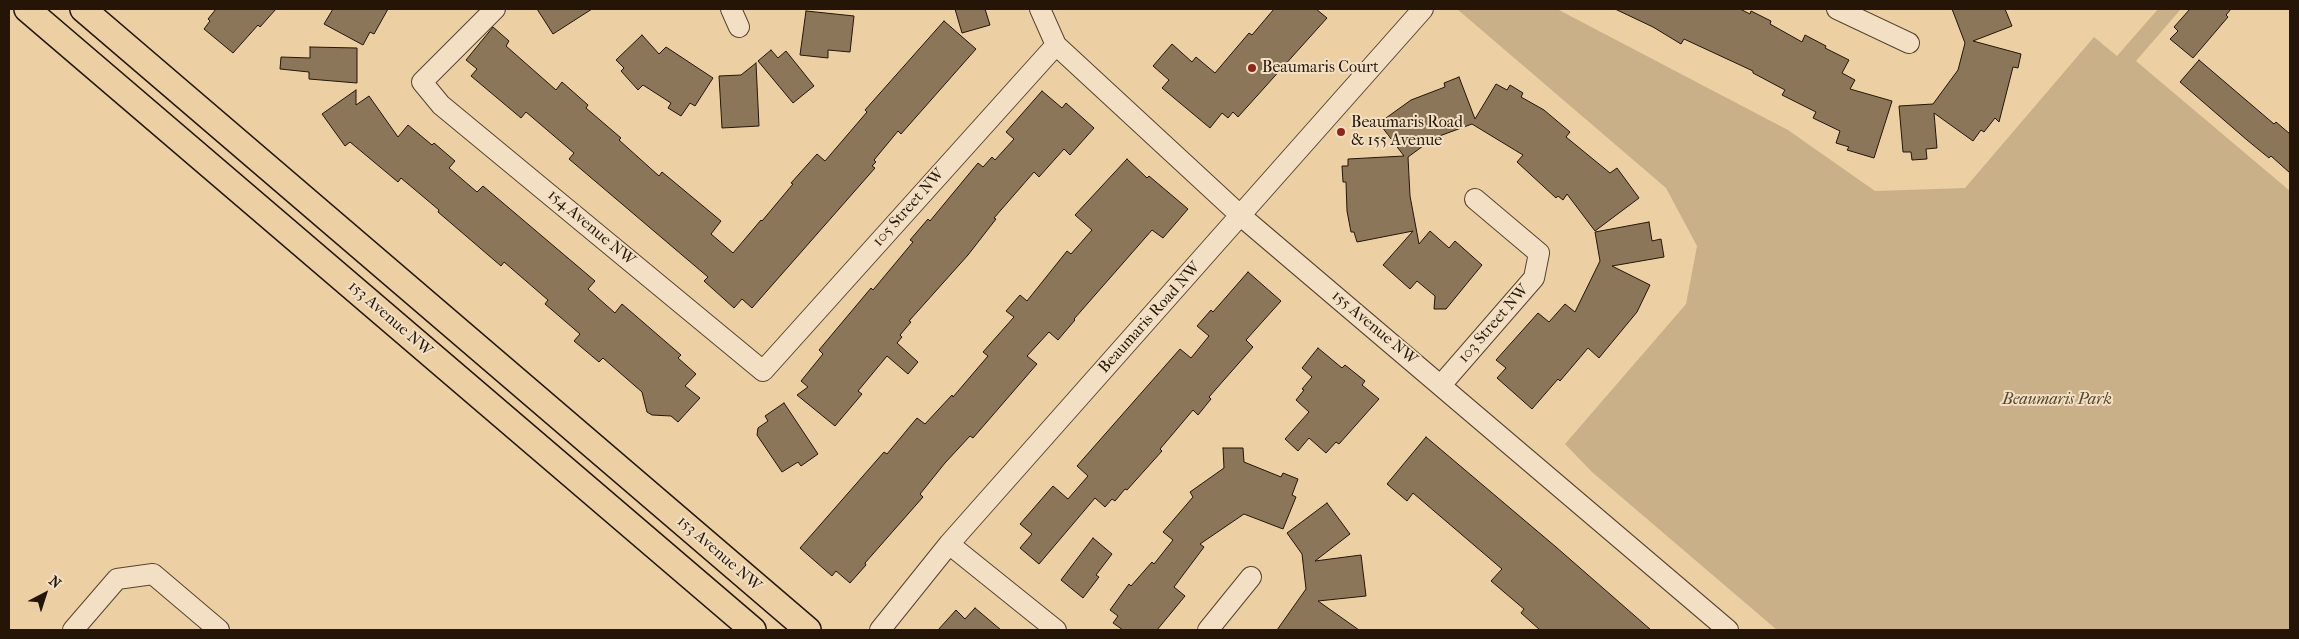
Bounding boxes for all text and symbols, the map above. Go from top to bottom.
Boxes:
place label: Beaumaris Court [1262,58,1379,78]
marker: Beaumaris Court [1246,62,1258,74]
place label: Beaumaris Road & 155 Avenue [1351,113,1463,151]
marker: Beaumaris Road & 155 Avenue [1335,126,1347,138]
street label: 105 Street NW [869,165,949,251]
street label: 154 Avenue NW [543,186,639,270]
street label: Beaumaris Road NW [1095,258,1205,378]
street label: 153 Avenue NW [344,277,436,361]
street label: 103 Street NW [1455,281,1533,367]
street label: 155 Avenue NW [1327,287,1421,369]
park label: Beaumaris Park [2002,390,2112,410]
street label: 153 Avenue NW [673,512,765,596]
north arrow [20,569,70,619]
text: N [45,572,64,592]

